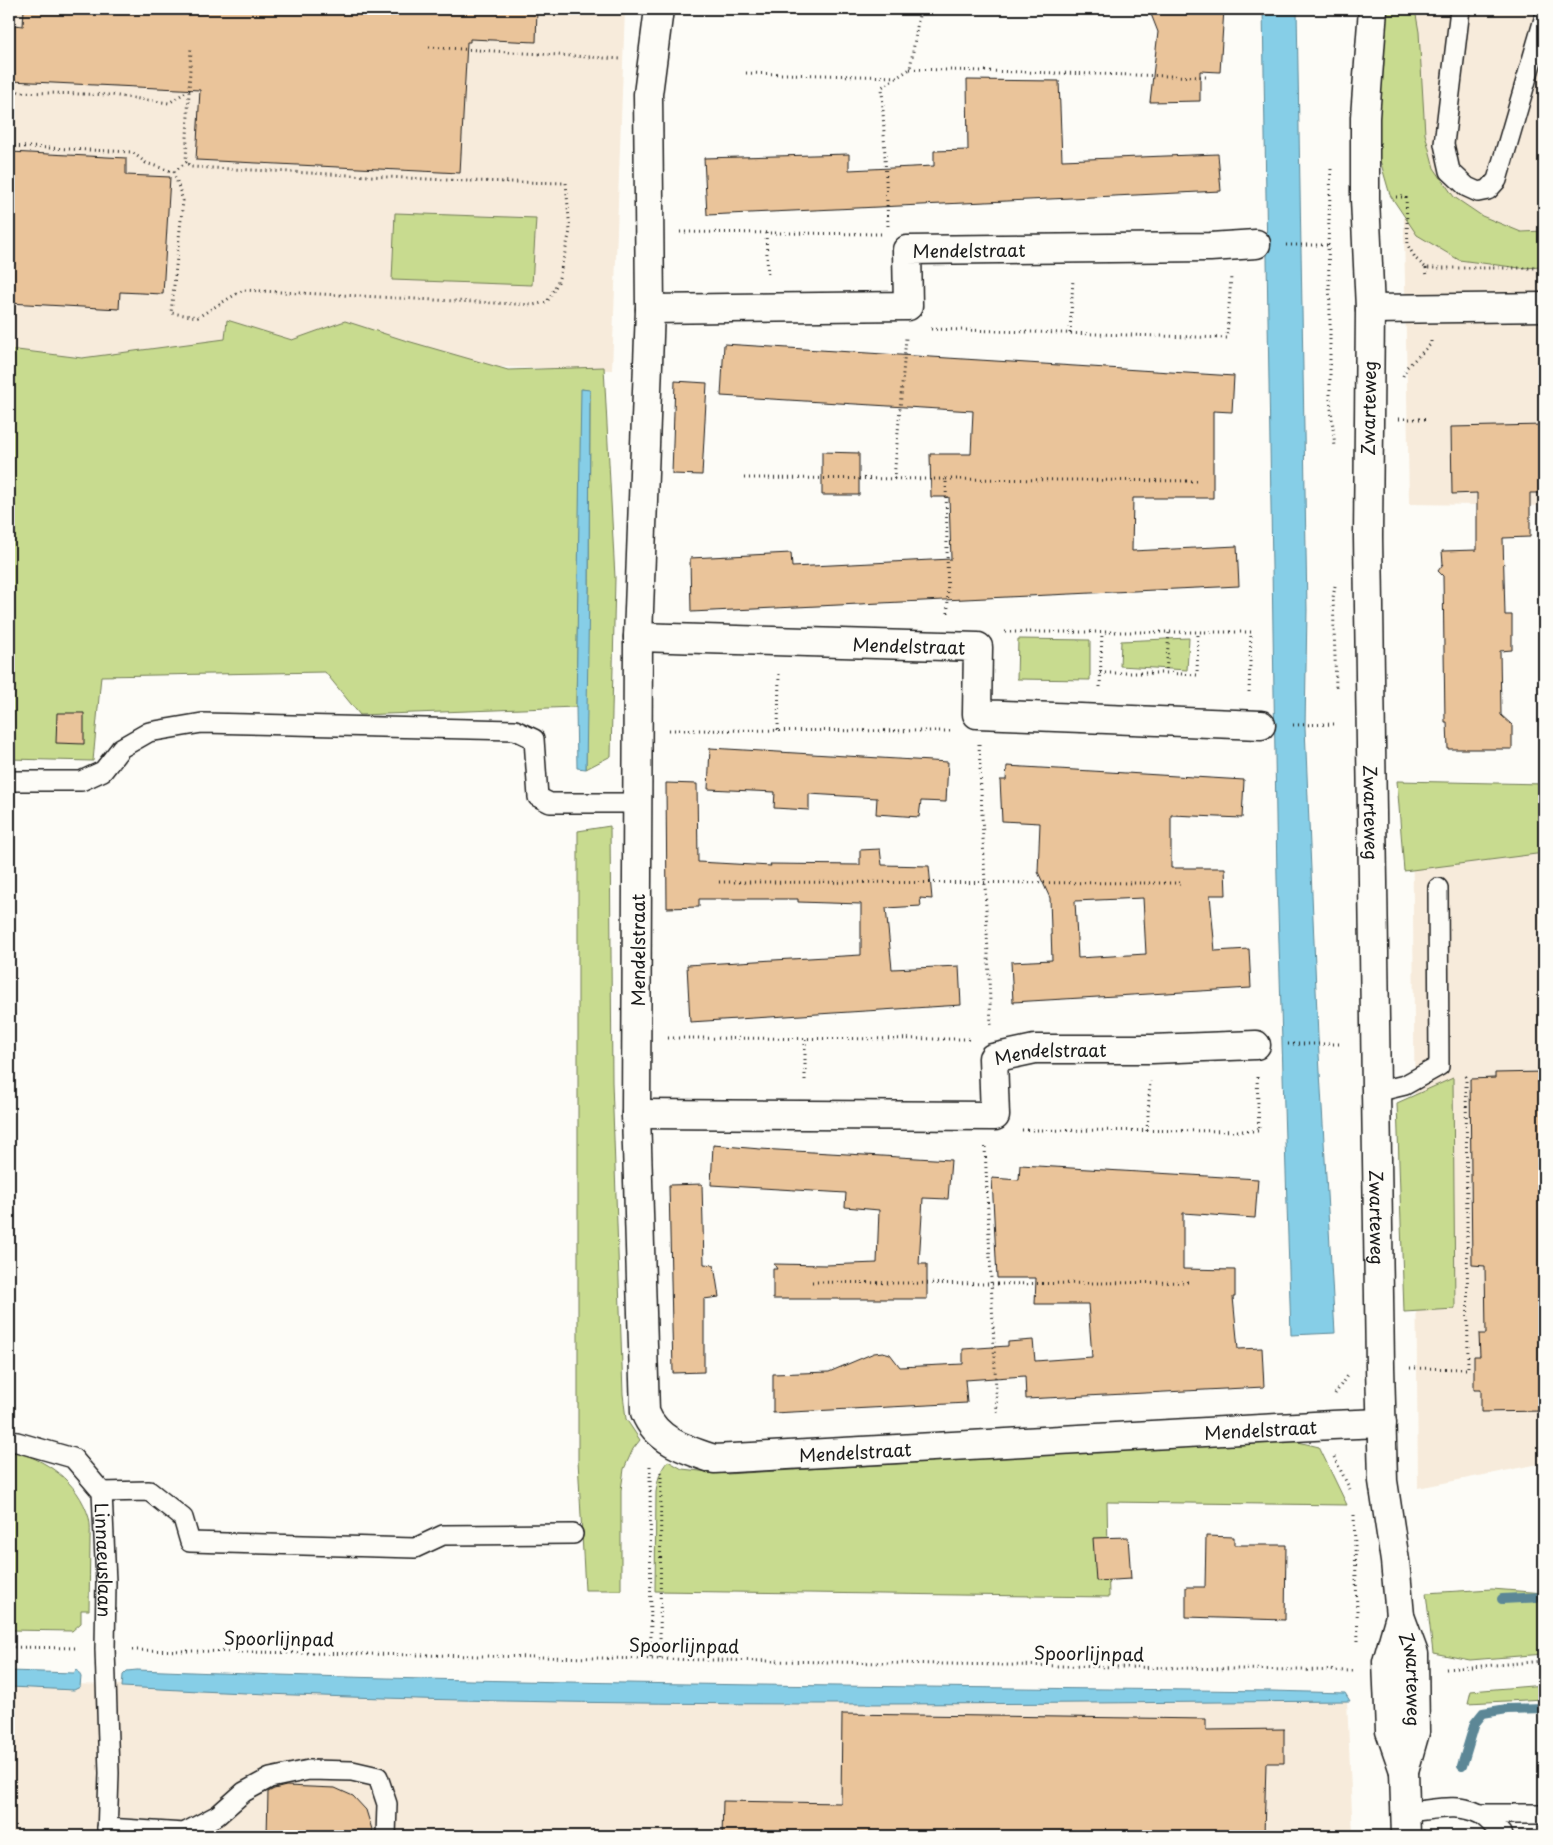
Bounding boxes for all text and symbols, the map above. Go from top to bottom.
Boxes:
street label: Mendelstraat [912,235,1026,263]
street label: Zwarteweg [1354,360,1382,456]
street label: Mendelstraat [852,630,966,660]
street label: Zwarteweg [1358,765,1386,860]
street label: Mendelstraat [624,894,651,1006]
street label: Mendelstraat [992,1036,1106,1071]
street label: Zwarteweg [1364,1170,1392,1265]
street label: Mendelstraat [1203,1412,1318,1446]
street label: Mendelstraat [798,1435,912,1468]
street label: Linnaeuslaan [89,1502,120,1618]
street label: Spoorlijnpad [224,1624,334,1652]
street label: Zwarteweg [1393,1628,1428,1727]
street label: Spoorlijnpad [629,1631,739,1659]
street label: Spoorlijnpad [1034,1639,1144,1667]

